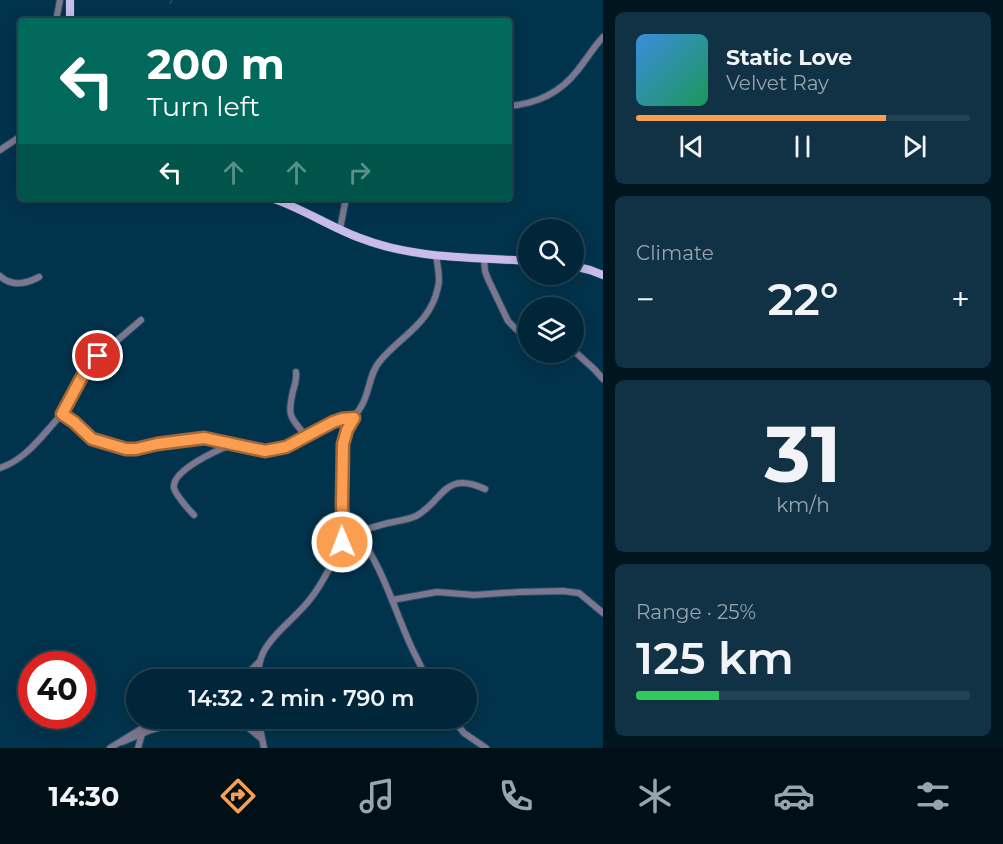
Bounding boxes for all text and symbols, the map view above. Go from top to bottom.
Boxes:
text: 200 m [147,38,285,90]
icon: left [48,42,126,120]
text: Static Love [726,44,852,71]
text: Velvet Ray [726,71,829,95]
text: Turn left [147,90,260,123]
icon: previous [675,130,708,163]
icon: pause [786,130,819,163]
icon: next [898,130,931,163]
icon: left [154,156,187,189]
icon: ahead [217,156,250,189]
icon: ahead [280,156,313,189]
icon: right [343,156,376,189]
map controls [518,219,584,363]
button: search [518,219,584,285]
text: Climate [636,241,714,265]
text: 22° [767,271,839,326]
text: − [636,279,655,319]
text: + [951,279,970,319]
button: layers [518,297,584,363]
pin [72,330,123,381]
icon: arrive [81,339,114,372]
text: 31 [765,406,841,502]
text: km/h [776,493,830,517]
position arrow [310,510,374,574]
text: Range · 25% [636,600,756,624]
text: 125 km [636,630,794,685]
speed limit sign: 40 [18,651,96,729]
text: 14:32 · 2 min · 790 m [189,685,414,712]
icon: directions [217,775,259,817]
icon: music [356,775,398,817]
icon: phone [495,775,537,817]
icon: climate [634,775,676,817]
icon: car [773,775,815,817]
icon: filters [912,775,954,817]
text: 14:30 [49,780,119,813]

